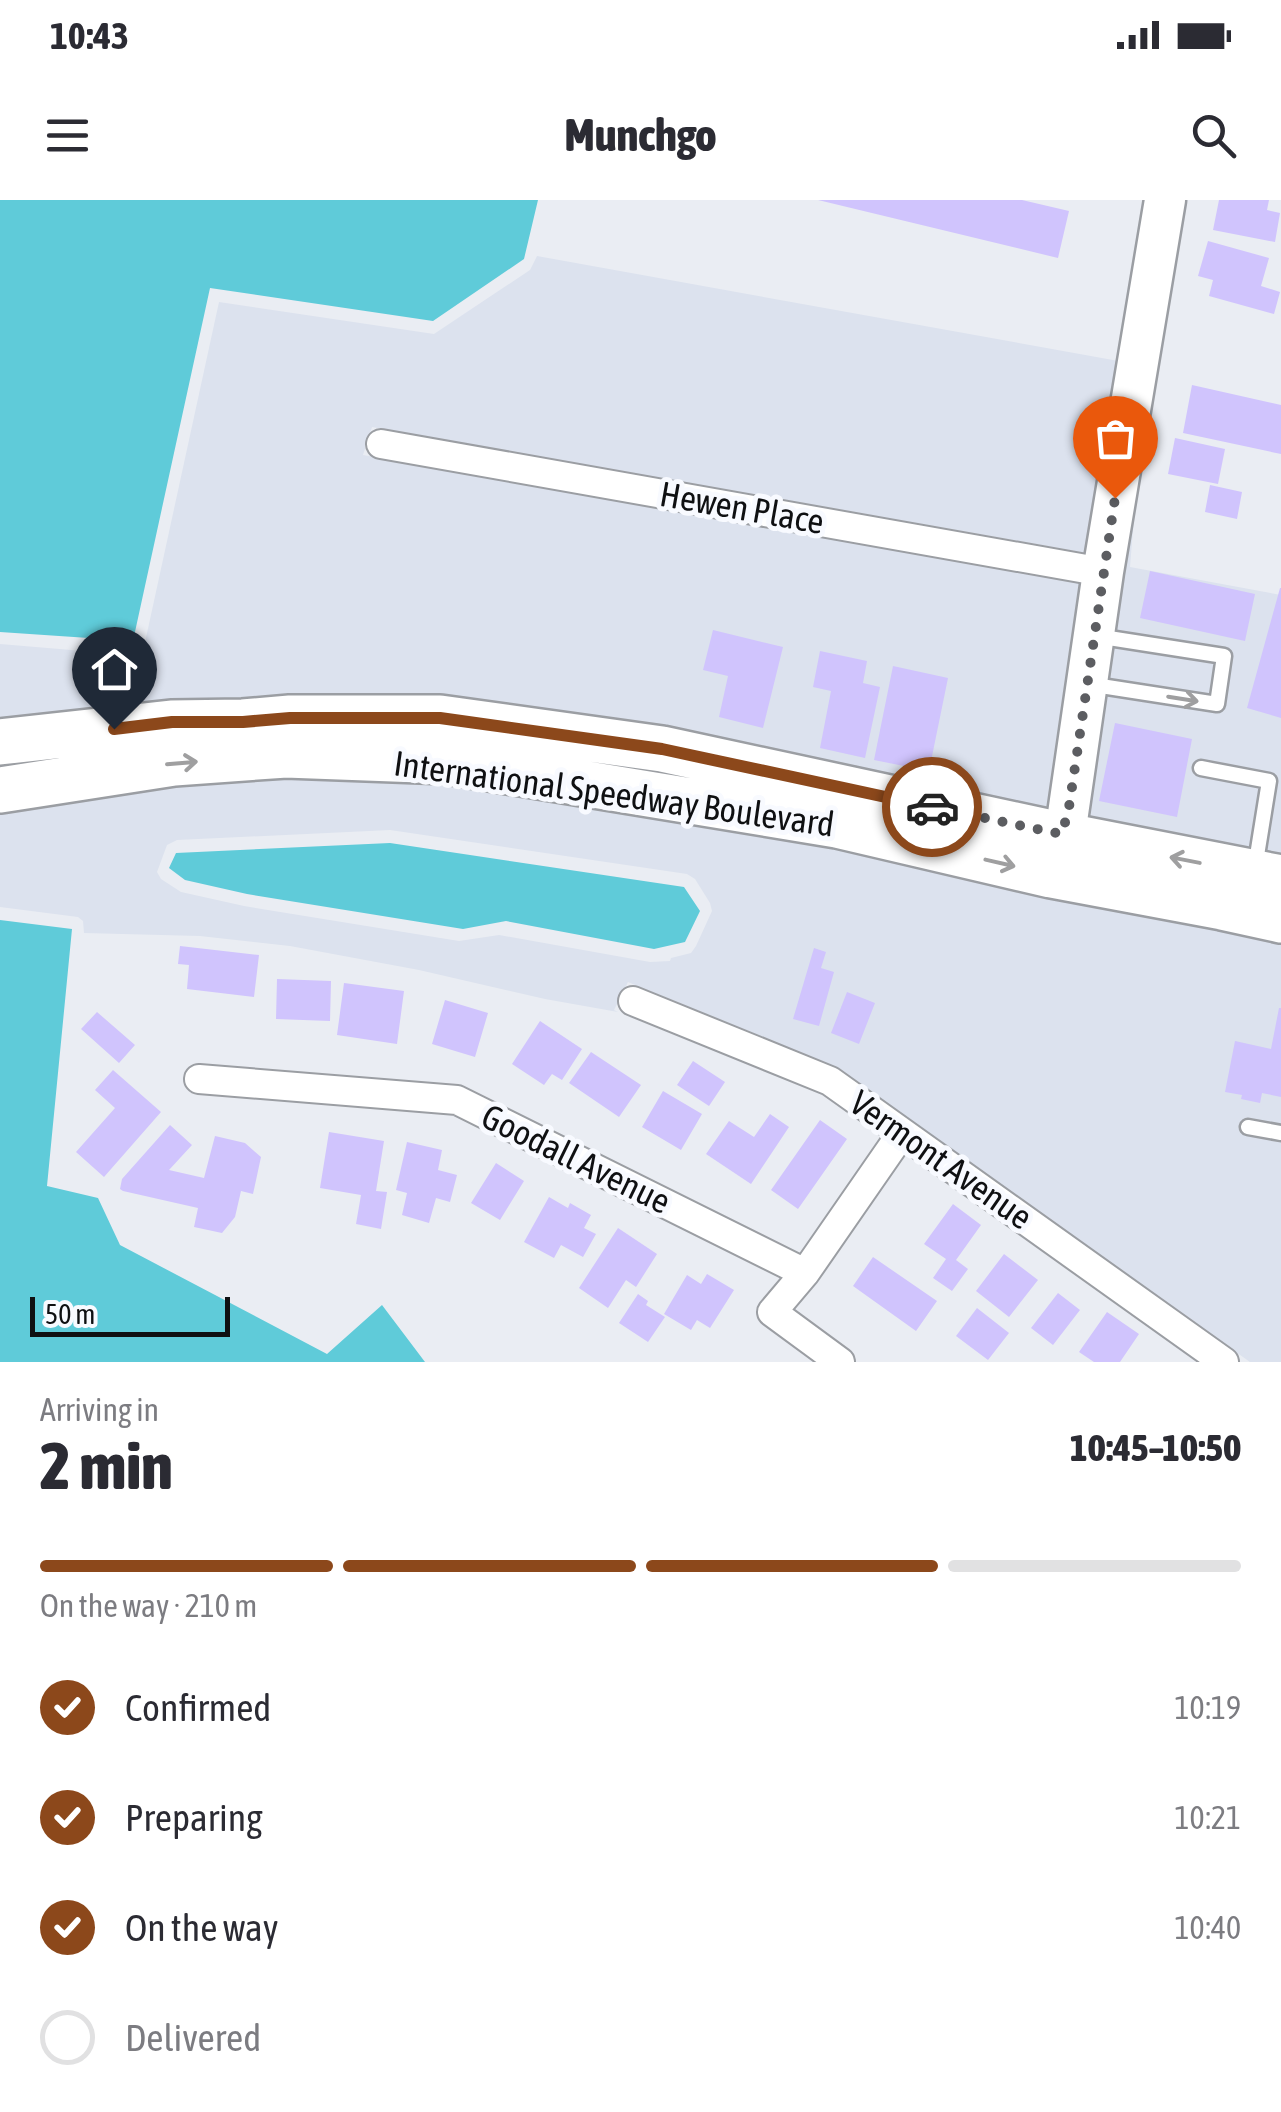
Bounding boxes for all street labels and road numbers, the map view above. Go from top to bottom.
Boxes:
street label: Hewen Place [657,473,827,541]
street label: International Speedway Boulevard [392,742,837,844]
street label: Vermont Avenue [843,1082,1040,1237]
street label: Goodall Avenue [476,1095,677,1221]

